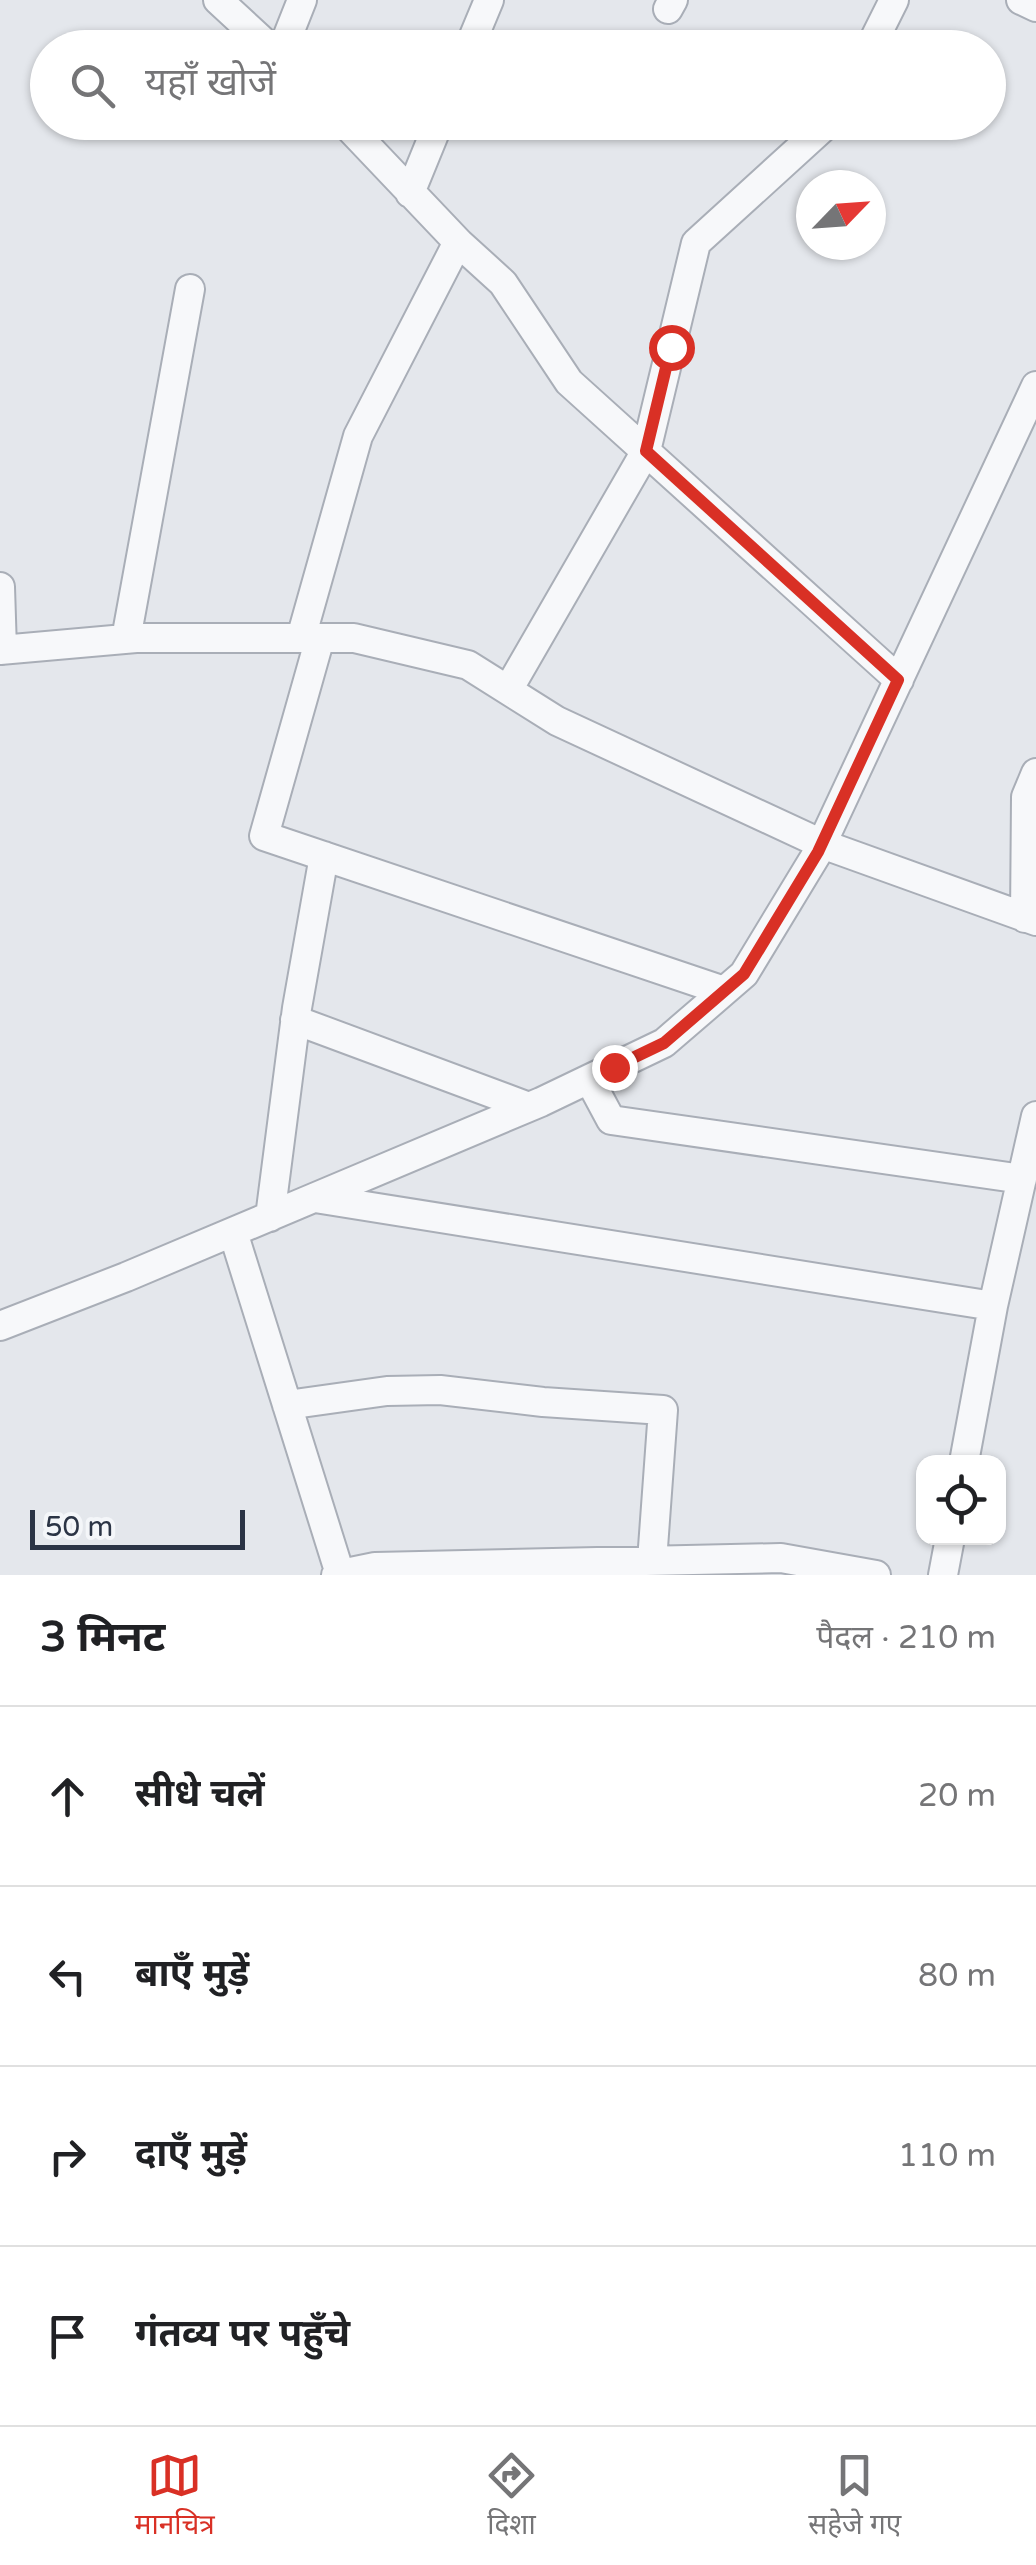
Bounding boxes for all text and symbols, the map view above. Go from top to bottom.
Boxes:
search box [30,30,1006,140]
icon: search [65,58,120,113]
text: यहाँ खोजें [145,60,276,106]
north arrow [796,170,886,260]
route start [649,325,695,371]
route end [592,1045,638,1091]
map controls [916,1455,1006,1545]
button: locate [916,1455,1006,1545]
scale bar [30,1505,245,1550]
text: 50 m [45,1510,113,1544]
text: 3 मिनट [40,1612,165,1663]
text: पैदल · 210 m [816,1619,996,1657]
icon: ahead [40,1769,95,1824]
text: सीधे चलें [135,1771,265,1817]
text: 20 m [918,1777,996,1815]
icon: left [40,1949,95,2004]
text: बाएँ मुड़ें [135,1951,249,1997]
text: 80 m [918,1957,996,1995]
icon: right [40,2129,95,2184]
text: दाएँ मुड़ें [135,2131,247,2177]
text: 110 m [898,2137,996,2175]
icon: arrive [40,2309,95,2364]
text: गंतव्य पर पहुँचे [135,2311,350,2357]
tab: मानचित्र [135,2448,215,2545]
tab: दिशा [484,2448,539,2545]
tab: सहेजे गए [808,2448,901,2545]

